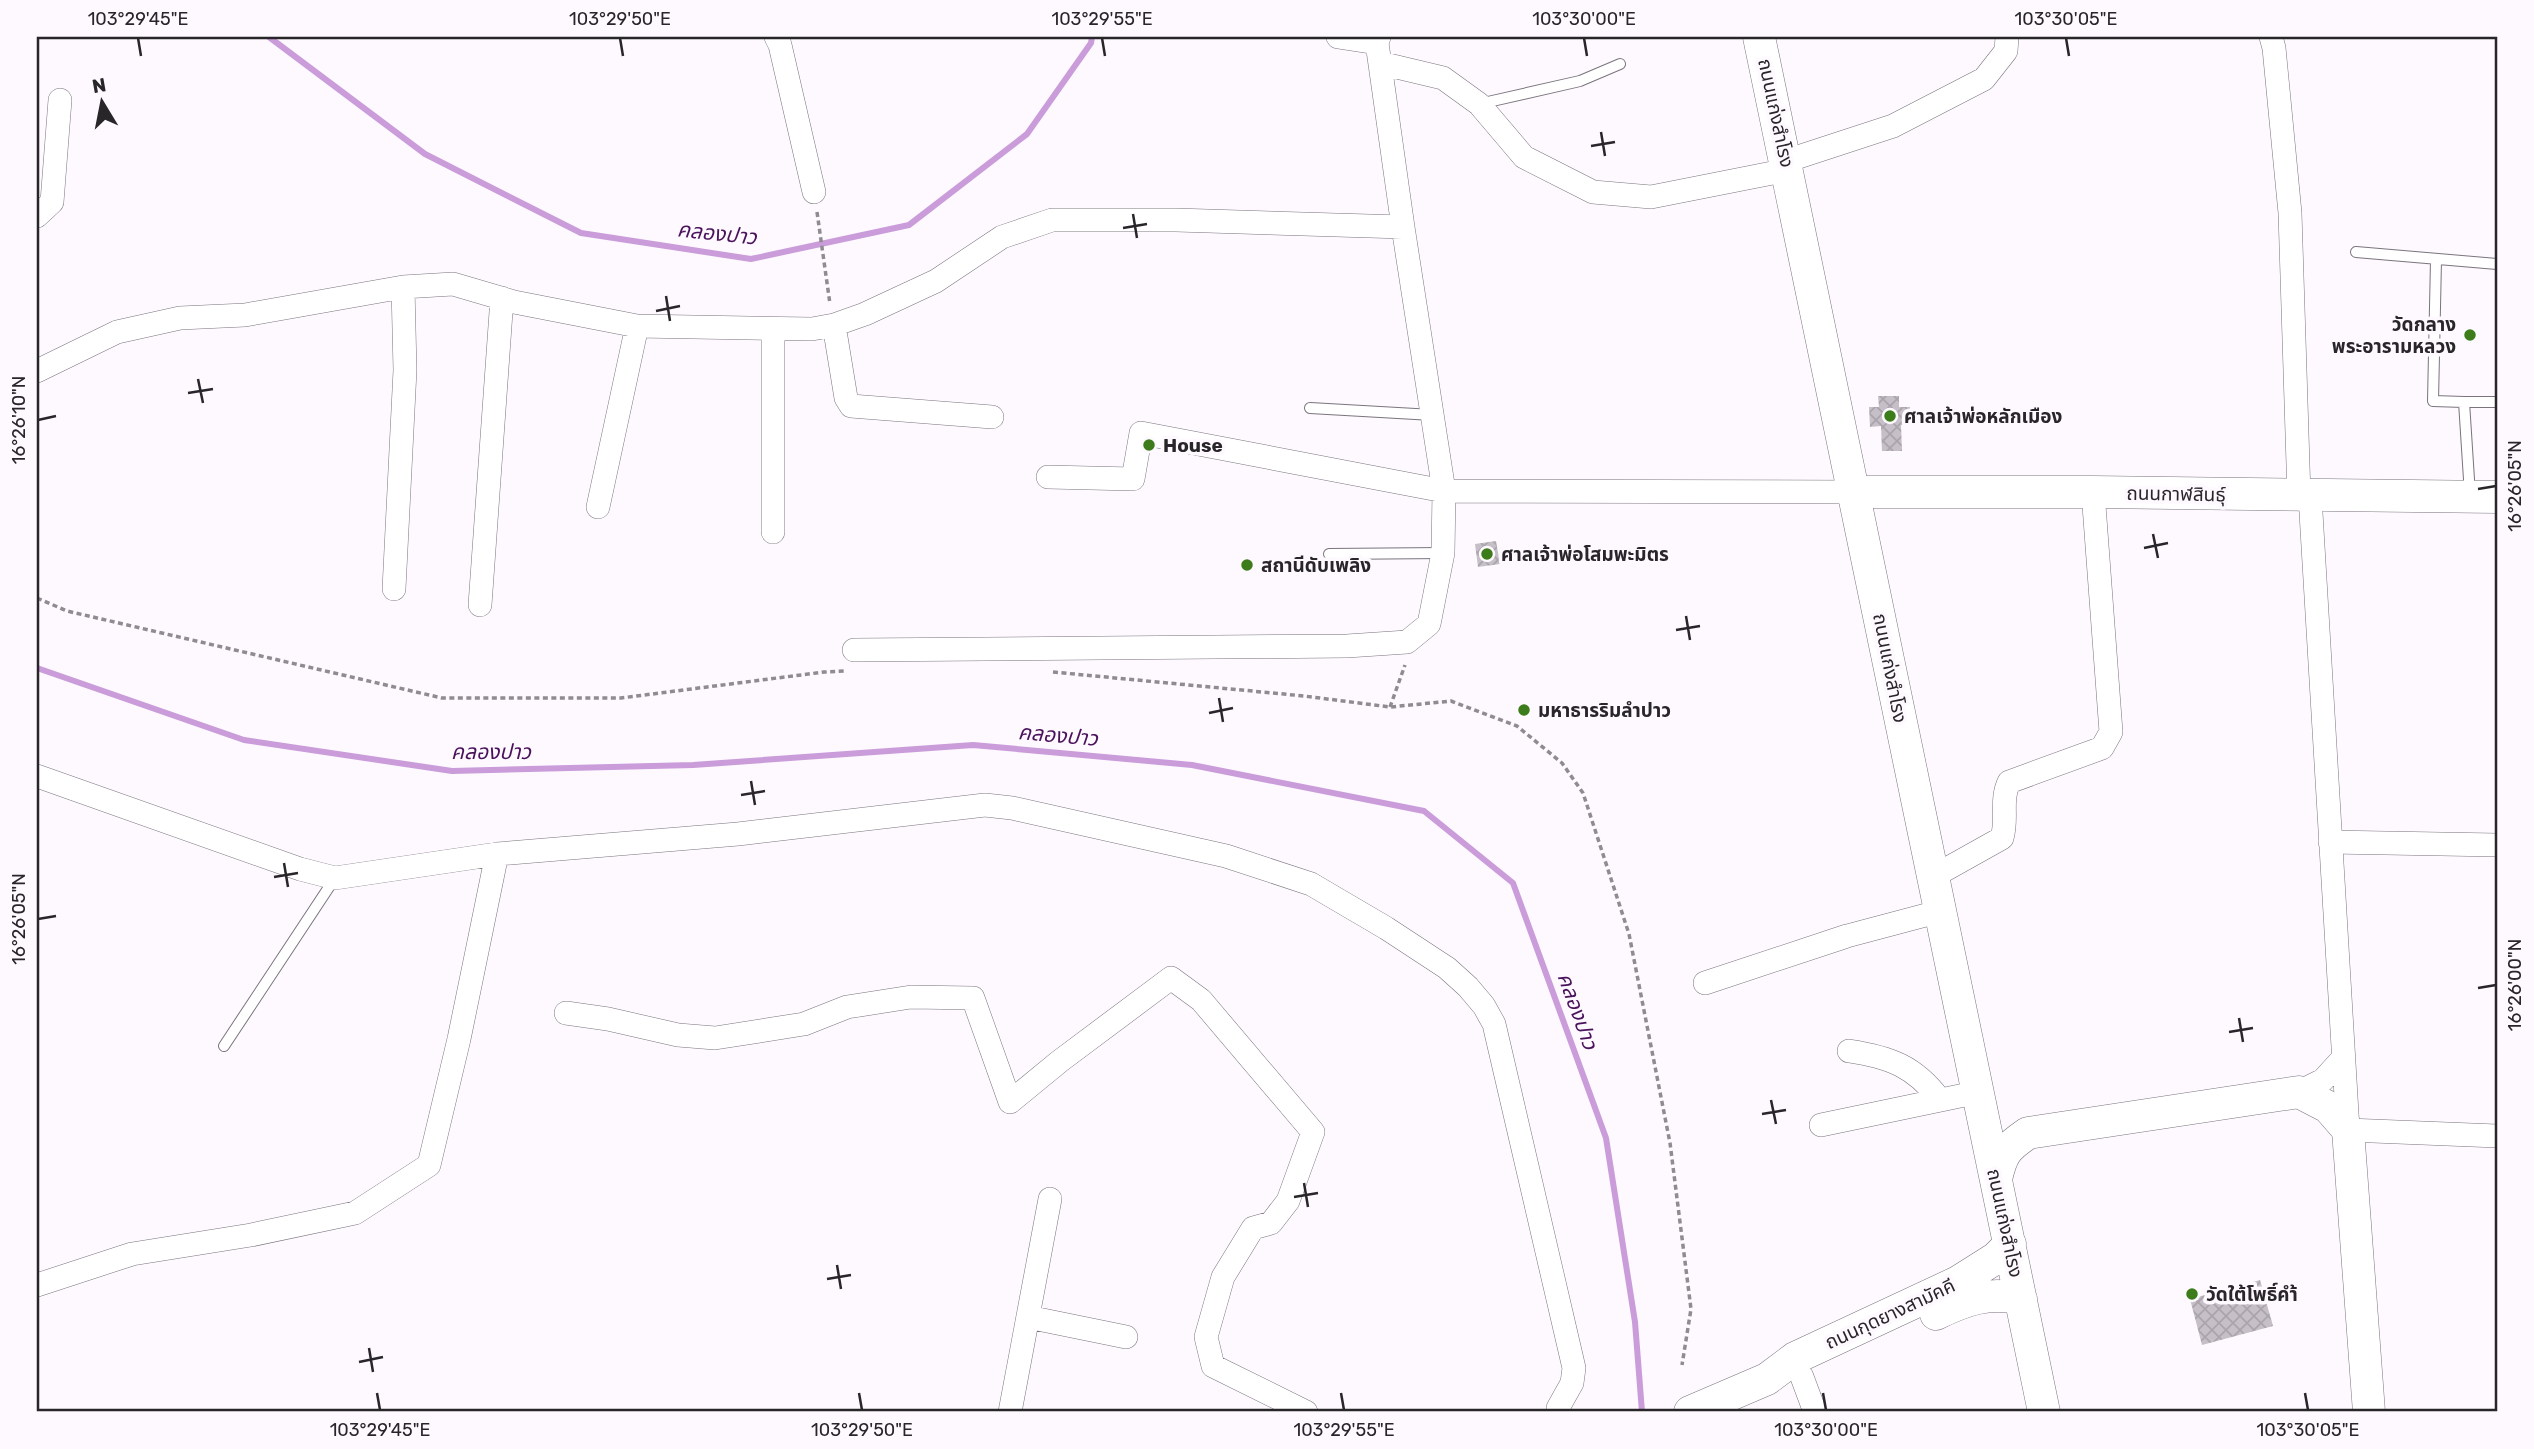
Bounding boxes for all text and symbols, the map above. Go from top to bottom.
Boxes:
text: 103°29'45"E [88,8,188,30]
text: 103°29'50"E [569,8,671,30]
text: 103°29'55"E [1051,8,1153,30]
text: 103°30'00"E [1532,8,1636,30]
text: 103°30'05"E [2015,8,2117,30]
street label: ถนนแก่งสำโรง [1753,56,1799,170]
north arrow [66,66,136,136]
text: N [90,73,108,98]
water label: คลองปาว [676,216,759,250]
place label: วัดกลาง พระอารามหลวง [2332,313,2456,358]
marker: วัดกลาง พระอารามหลวง [2462,327,2478,343]
text: 16°26'10"N [8,376,30,464]
place label: ศาลเจ้าพ่อหลักเมือง [1904,405,2063,428]
marker: ศาลเจ้าพ่อหลักเมือง [1882,408,1898,424]
place label: House [1163,434,1223,457]
marker: House [1141,437,1157,453]
text: 16°26'05"N [2504,440,2526,532]
street label: ถนนกาฬสินธุ์ [2126,482,2226,506]
place label: ศาลเจ้าพ่อโสมพะมิตร [1501,543,1669,566]
marker: ศาลเจ้าพ่อโสมพะมิตร [1479,546,1495,562]
place label: สถานีดับเพลิง [1261,554,1371,577]
marker: สถานีดับเพลิง [1239,557,1255,573]
street label: ถนนแก่งสำโรง [1868,611,1912,725]
place label: มหาธารริมลำปาว [1538,699,1671,722]
marker: มหาธารริมลำปาว [1516,702,1532,718]
water label: คลองปาว [1017,719,1099,751]
water label: คลองปาว [451,739,532,764]
text: 16°26'05"N [8,873,30,965]
text: 16°26'00"N [2504,939,2526,1031]
water label: คลองปาว [1553,969,1604,1053]
street label: ถนนแก่งสำโรง [1982,1166,2028,1280]
street label: ถนนกุดยางสามัคคี [1821,1274,1959,1354]
place label: วัดใต้โพธิ์คำ้ [2206,1282,2298,1306]
marker: วัดใต้โพธิ์คำ้ [2184,1286,2200,1302]
text: 103°29'45"E [330,1419,430,1441]
text: 103°29'50"E [811,1419,913,1441]
text: 103°29'55"E [1293,1419,1395,1441]
text: 103°30'00"E [1774,1419,1878,1441]
text: 103°30'05"E [2257,1419,2359,1441]

